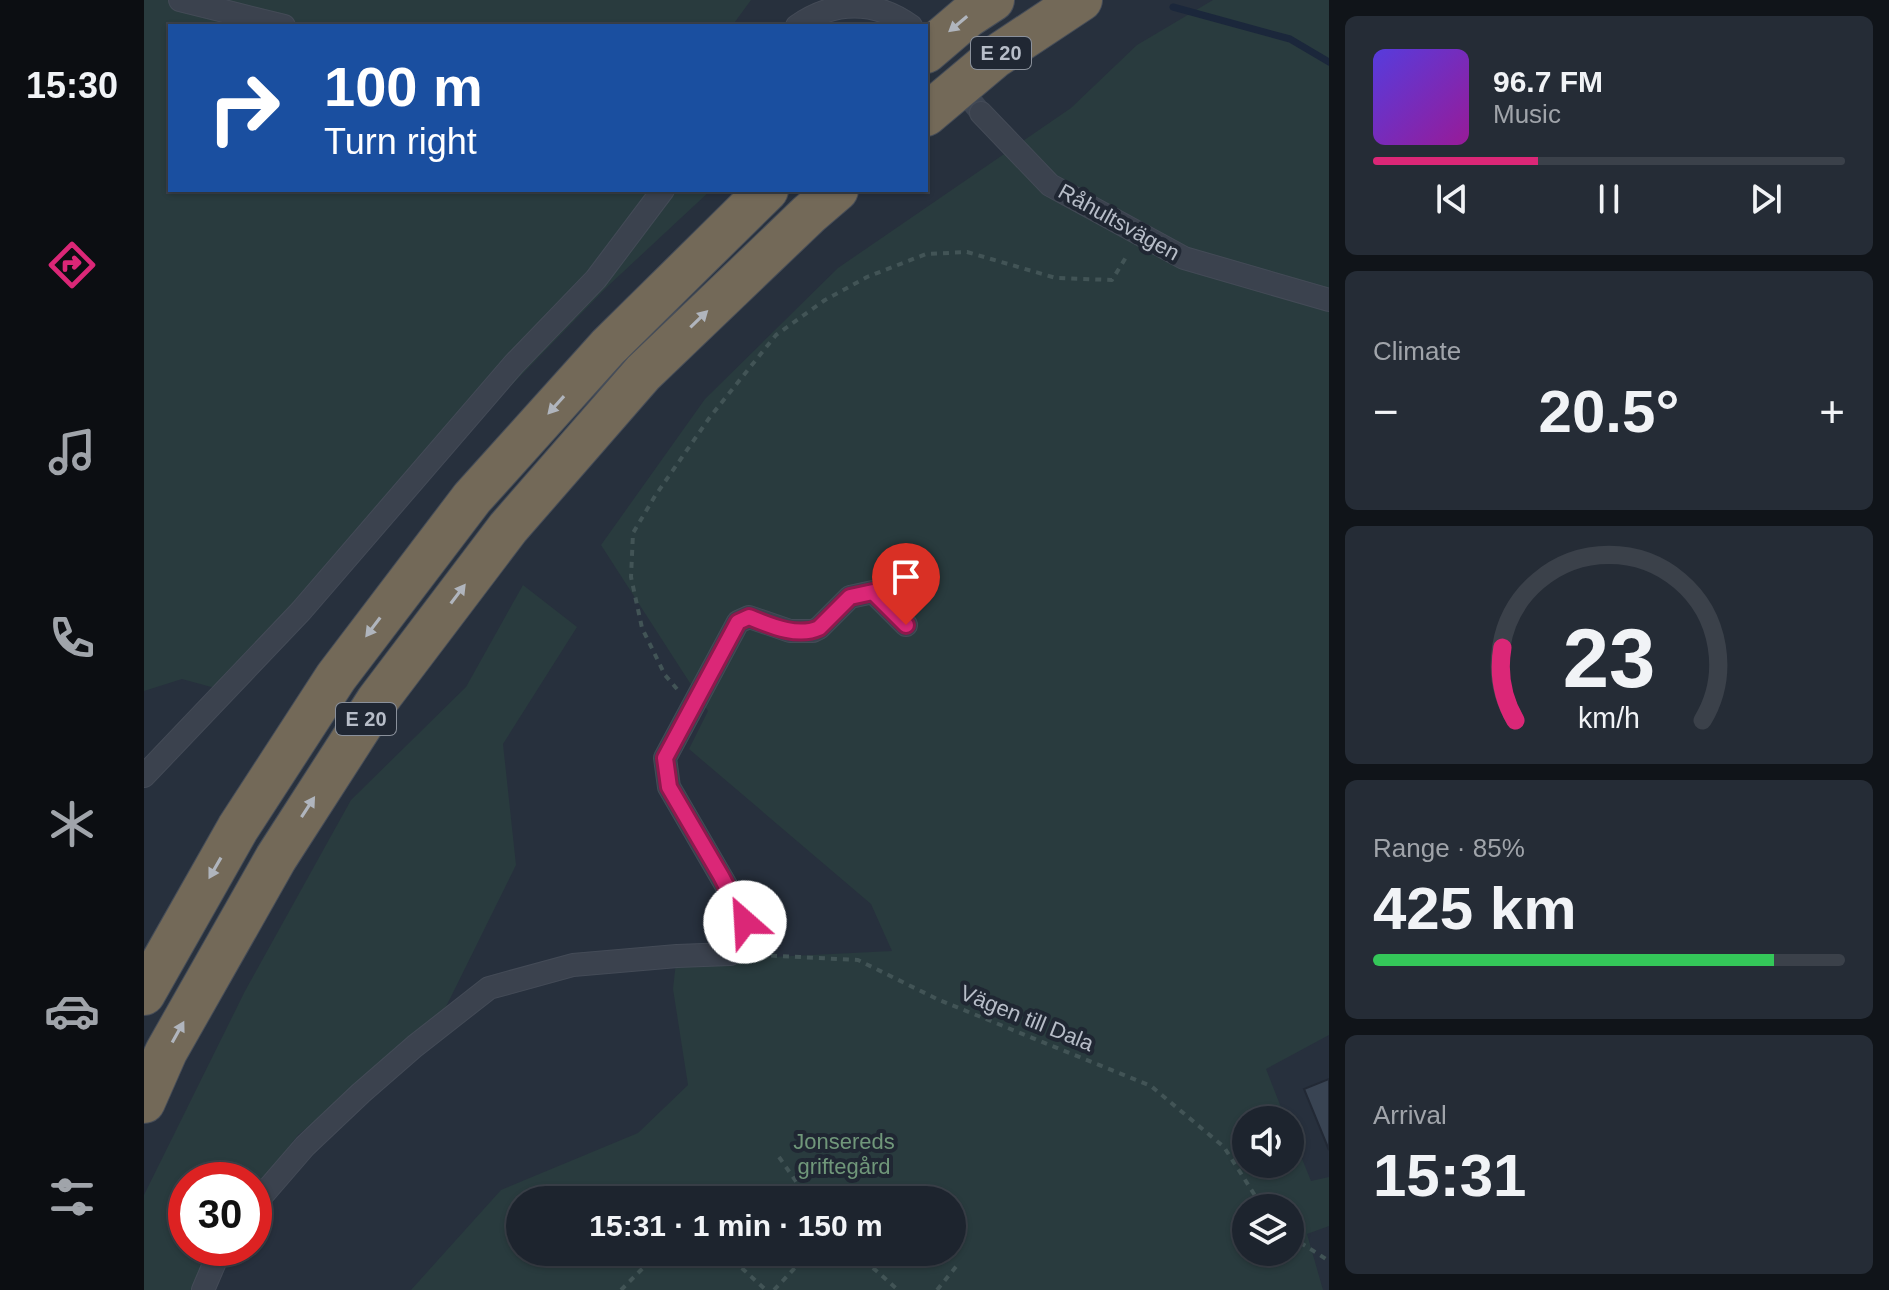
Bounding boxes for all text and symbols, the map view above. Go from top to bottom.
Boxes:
one-way arrow [949,15,969,32]
road number: E 20 [971,37,1031,69]
text: 100 m [324,55,483,118]
icon: right [192,56,296,160]
text: 15:30 [26,65,118,106]
text: 96.7 FM [1493,65,1603,98]
text: Music [1493,99,1561,129]
text: Turn right [324,121,477,162]
icon: previous [1430,177,1474,221]
icon: pause [1587,177,1631,221]
icon: next [1744,177,1788,221]
street label: Råhultsvägen [1054,178,1184,266]
icon: directions [44,237,100,293]
one-way arrow [689,311,708,329]
text: Climate [1373,336,1461,366]
text: 20.5° [1539,378,1679,445]
text: − [1373,387,1399,436]
text: + [1819,387,1845,436]
one-way arrow [547,395,565,414]
icon: music [44,424,100,480]
pin [872,543,940,625]
icon: arrive [884,555,928,599]
one-way arrow [449,584,465,605]
icon: phone [44,610,100,666]
text: 23 [1563,612,1655,705]
one-way arrow [366,617,382,638]
text: km/h [1578,702,1640,734]
road number: E 20 [336,703,396,735]
icon: climate [44,796,100,852]
one-way arrow [301,796,315,818]
text: Range · 85% [1373,833,1525,863]
one-way arrow [209,857,223,879]
text: 425 km [1373,875,1577,942]
position arrow [703,880,787,964]
street label: Vägen till Dala [957,980,1098,1056]
icon: car [44,983,100,1039]
one-way arrow [171,1020,185,1043]
text: Arrival [1373,1100,1447,1130]
map controls [1232,1106,1304,1266]
button: sound [1232,1106,1304,1178]
park label: Jonsereds griftegård [793,1129,895,1179]
text: 15:31 [1373,1142,1526,1209]
speed limit sign: 30 [168,1162,272,1266]
icon: filters [44,1169,100,1225]
button: layers [1232,1194,1304,1266]
text: 15:31 · 1 min · 150 m [589,1209,883,1242]

